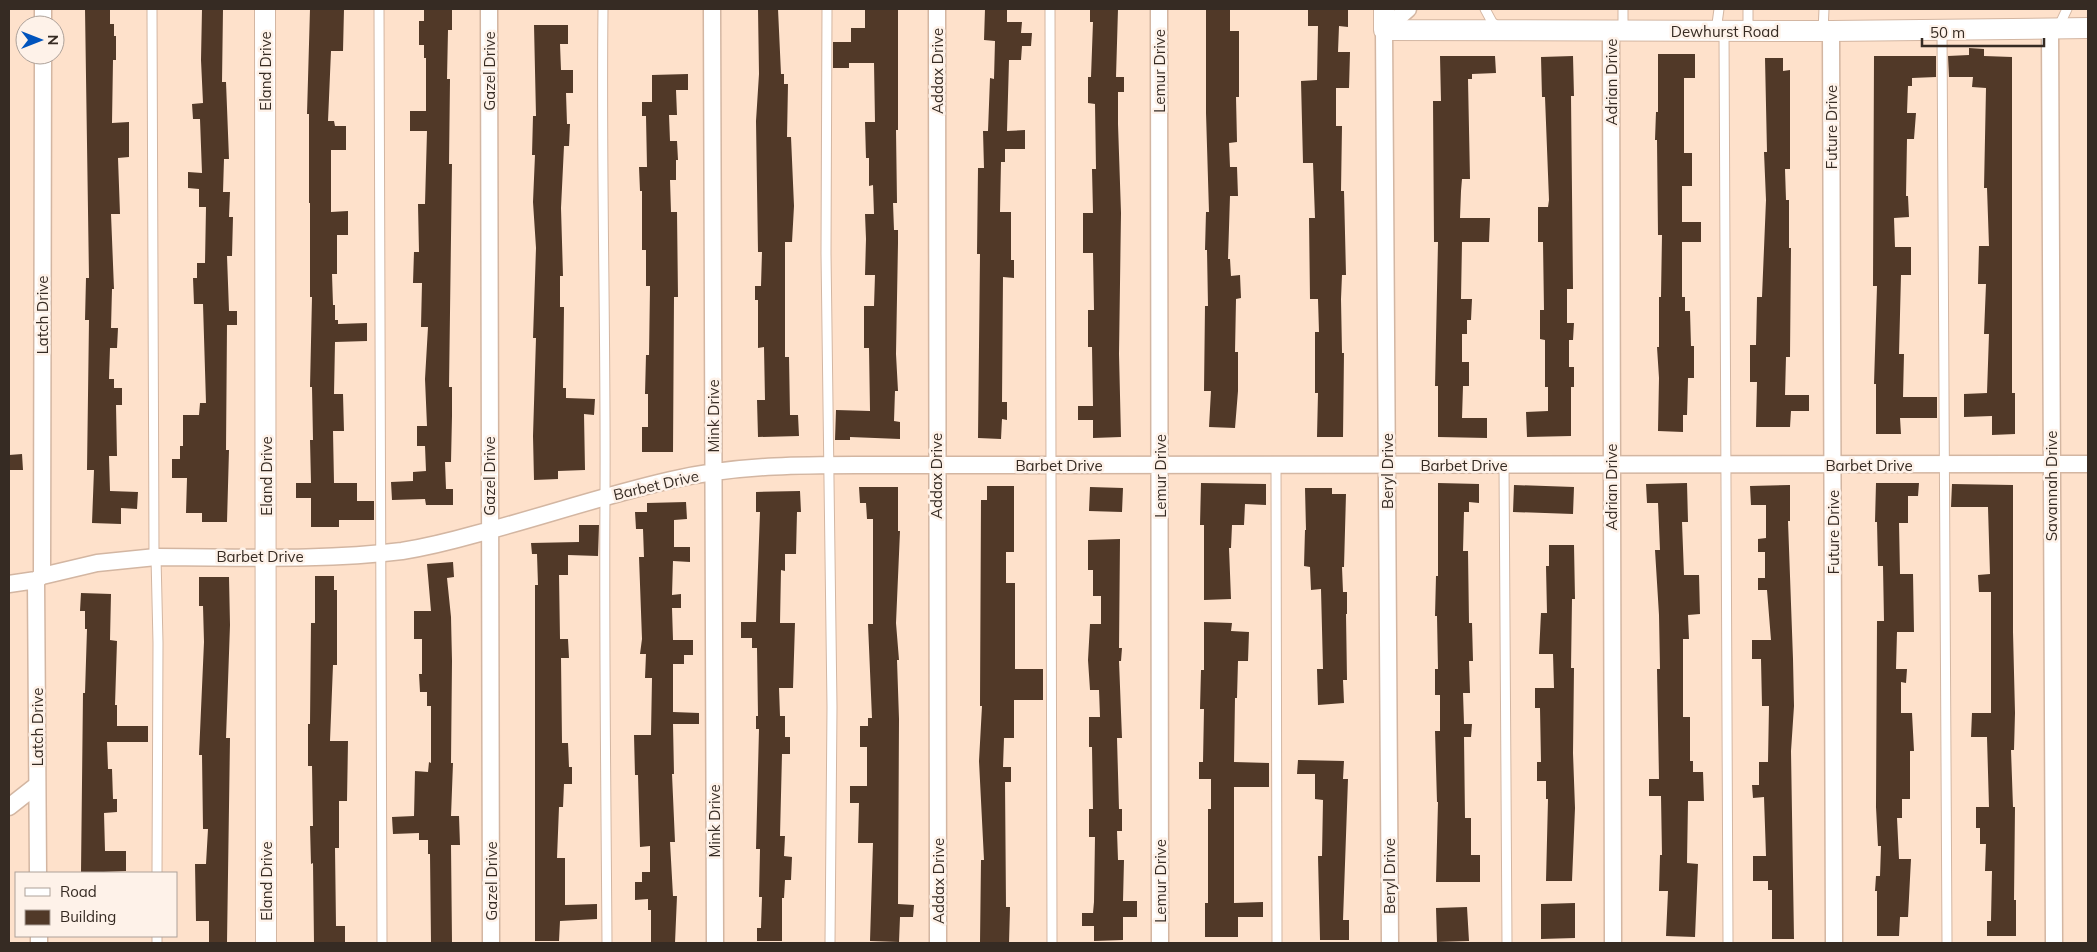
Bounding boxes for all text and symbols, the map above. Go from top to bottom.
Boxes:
north arrow [15,15,65,65]
scale bar [1922,15,2044,47]
street label: Dewhurst Road [1671,22,1779,41]
text: 50 m [1930,23,1965,42]
street label: Addax Drive [928,28,947,114]
street label: Lemur Drive [1150,29,1169,113]
street label: Eland Drive [256,31,275,111]
street label: Gazel Drive [480,31,499,111]
text: N [44,35,62,45]
street label: Adrian Drive [1602,39,1621,125]
street label: Future Drive [1822,85,1841,169]
street label: Latch Drive [33,276,52,354]
street label: Mink Drive [704,379,723,453]
street label: Savannah Drive [2042,431,2061,541]
street label: Addax Drive [927,433,946,519]
street label: Beryl Drive [1378,433,1397,509]
street label: Lemur Drive [1151,434,1170,518]
street label: Eland Drive [257,436,276,516]
street label: Gazel Drive [480,436,499,516]
street label: Adrian Drive [1602,444,1621,530]
street label: Barbet Drive [1015,456,1103,475]
street label: Barbet Drive [1420,456,1508,475]
street label: Barbet Drive [1825,456,1913,475]
street label: Barbet Drive [611,466,701,504]
street label: Future Drive [1824,490,1843,574]
street label: Barbet Drive [216,547,304,566]
street label: Latch Drive [28,688,47,766]
street label: Mink Drive [705,784,724,858]
street label: Addax Drive [929,838,948,924]
street label: Beryl Drive [1380,838,1399,914]
street label: Lemur Drive [1151,839,1170,923]
street label: Eland Drive [257,841,276,921]
street label: Gazel Drive [482,841,501,921]
legend [15,872,178,937]
text: Road [60,882,97,901]
text: Building [60,907,116,926]

